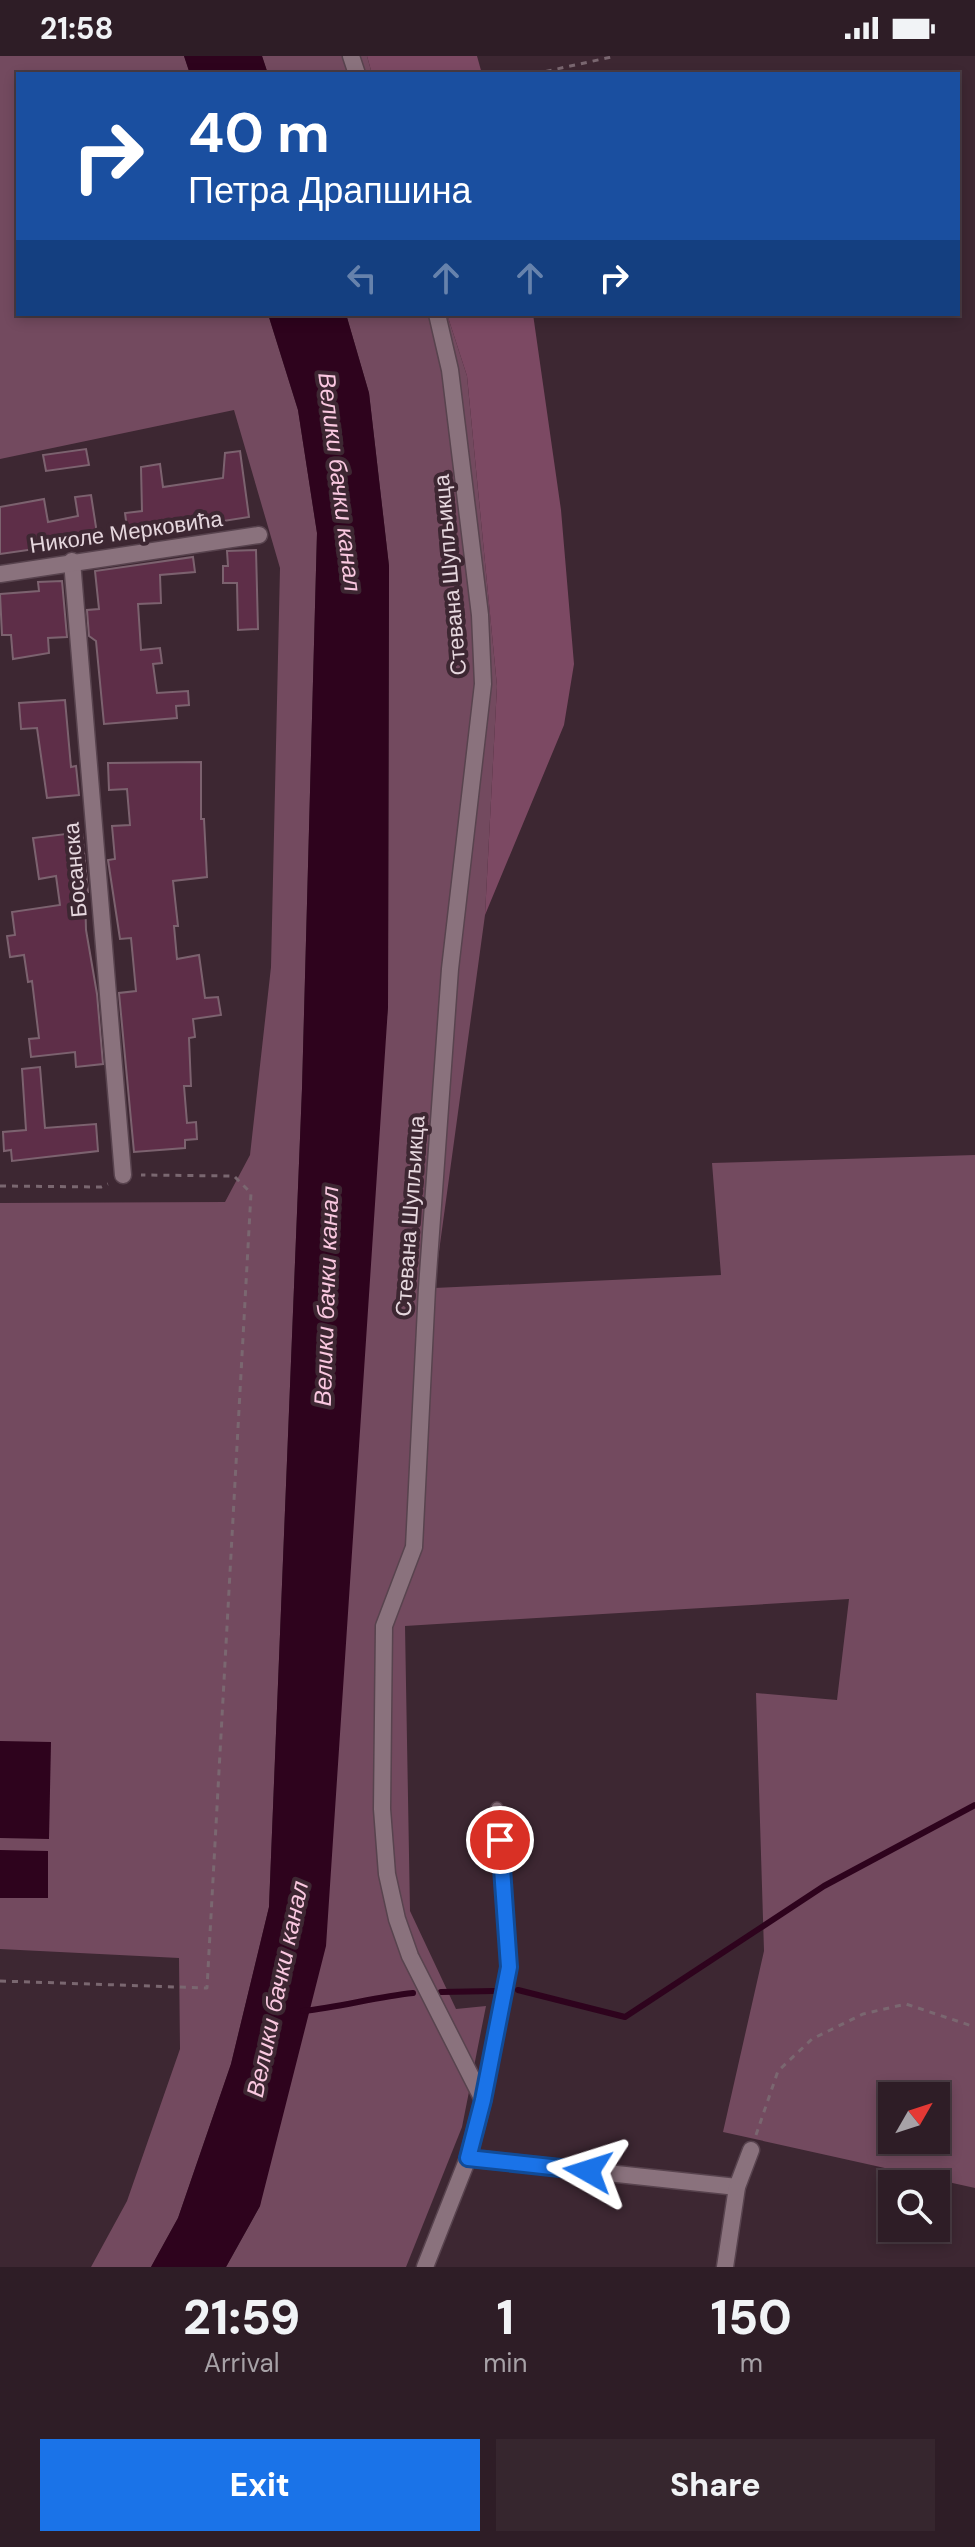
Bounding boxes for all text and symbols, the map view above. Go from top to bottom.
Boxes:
text: 21:58 [40,9,114,48]
text: 40 m [188,96,330,169]
icon: right [56,104,160,208]
text: Петра Драпшина [188,167,472,214]
icon: left [340,256,384,300]
icon: ahead [424,256,468,300]
icon: ahead [508,256,552,300]
icon: right [592,256,636,300]
water label: Велики бачки канал [311,371,369,594]
street label: Стевана Шупљикца [427,473,473,677]
street label: Николе Мерковића [28,504,225,560]
street label: Босанска [56,820,94,919]
street label: Стевана Шупљикца [389,1114,432,1318]
water label: Велики бачки канал [307,1185,345,1407]
pin [466,1806,534,1874]
icon: arrive [478,1818,522,1862]
water label: Велики бачки канал [239,1877,315,2100]
north arrow [878,2082,950,2154]
map controls [878,2082,950,2242]
position arrow [546,2129,630,2213]
button: search [878,2170,950,2242]
text: 21:59 [183,2286,300,2349]
text: 1 [496,2286,514,2349]
text: 150 [710,2286,792,2349]
text: Arrival [204,2346,279,2380]
text: min [483,2346,528,2380]
text: m [740,2346,763,2380]
button: Exit [40,2439,480,2531]
button: Share [496,2439,935,2531]

